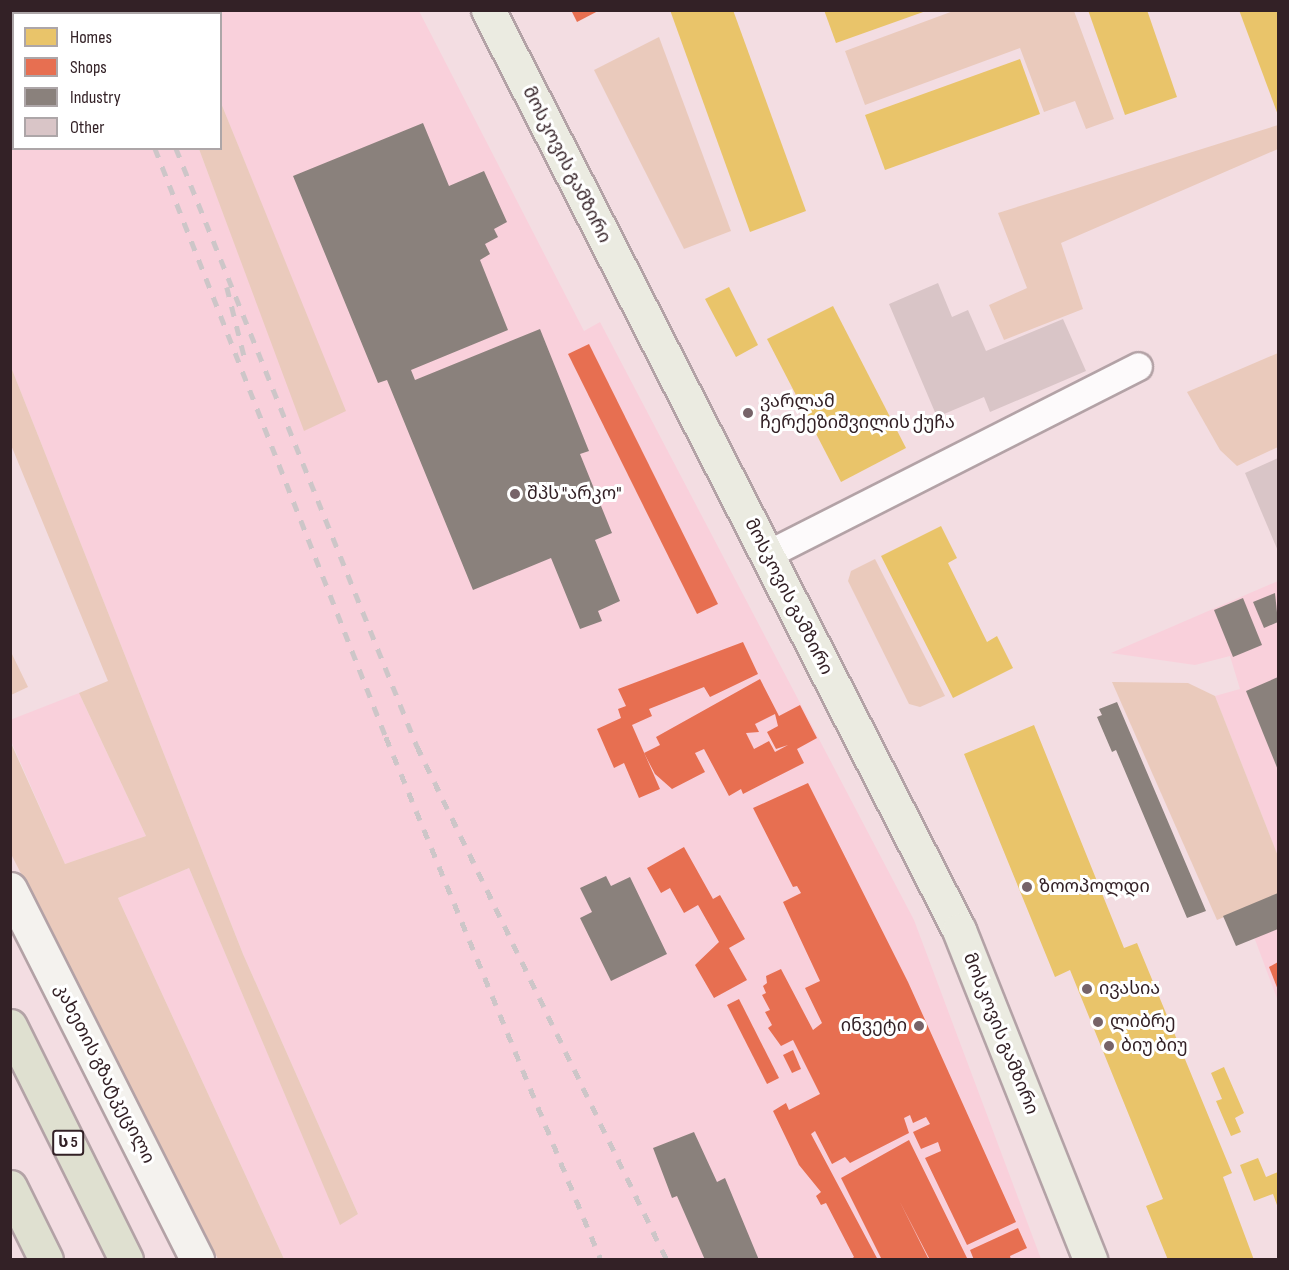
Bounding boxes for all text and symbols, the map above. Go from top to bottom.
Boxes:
legend [12,12,222,150]
text: Homes [70,27,112,48]
text: Shops [70,57,107,78]
street label: მოსკოვის გამზირი [517,83,615,247]
text: Industry [70,87,121,108]
text: Other [70,117,104,138]
place label: ვარლამ ჩერქეზიშვილის ქუჩა [760,392,955,434]
marker: ვარლამ ჩერქეზიშვილის ქუჩა [741,406,755,420]
place label: შპს "არკო" [527,483,621,505]
marker: შპს "არკო" [508,487,522,501]
street label: მოსკოვის გამზირი [739,515,837,679]
place label: ზოოპოლდი [1039,876,1150,898]
marker: ზოოპოლდი [1020,880,1034,894]
street label: მოსკოვის გამზირი [958,950,1042,1118]
place label: ივასია [1099,978,1160,1000]
street label: კახეთის გზატკეცილი [49,980,159,1168]
marker: ივასია [1080,982,1094,996]
place label: ლიბრე [1110,1011,1176,1033]
place label: ინვეტი [841,1015,907,1037]
marker: ლიბრე [1091,1015,1105,1029]
marker: ინვეტი [912,1019,926,1033]
place label: ბიუ ბიუ [1121,1035,1188,1057]
marker: ბიუ ბიუ [1102,1039,1116,1053]
road number: ს 5 [52,1130,84,1156]

